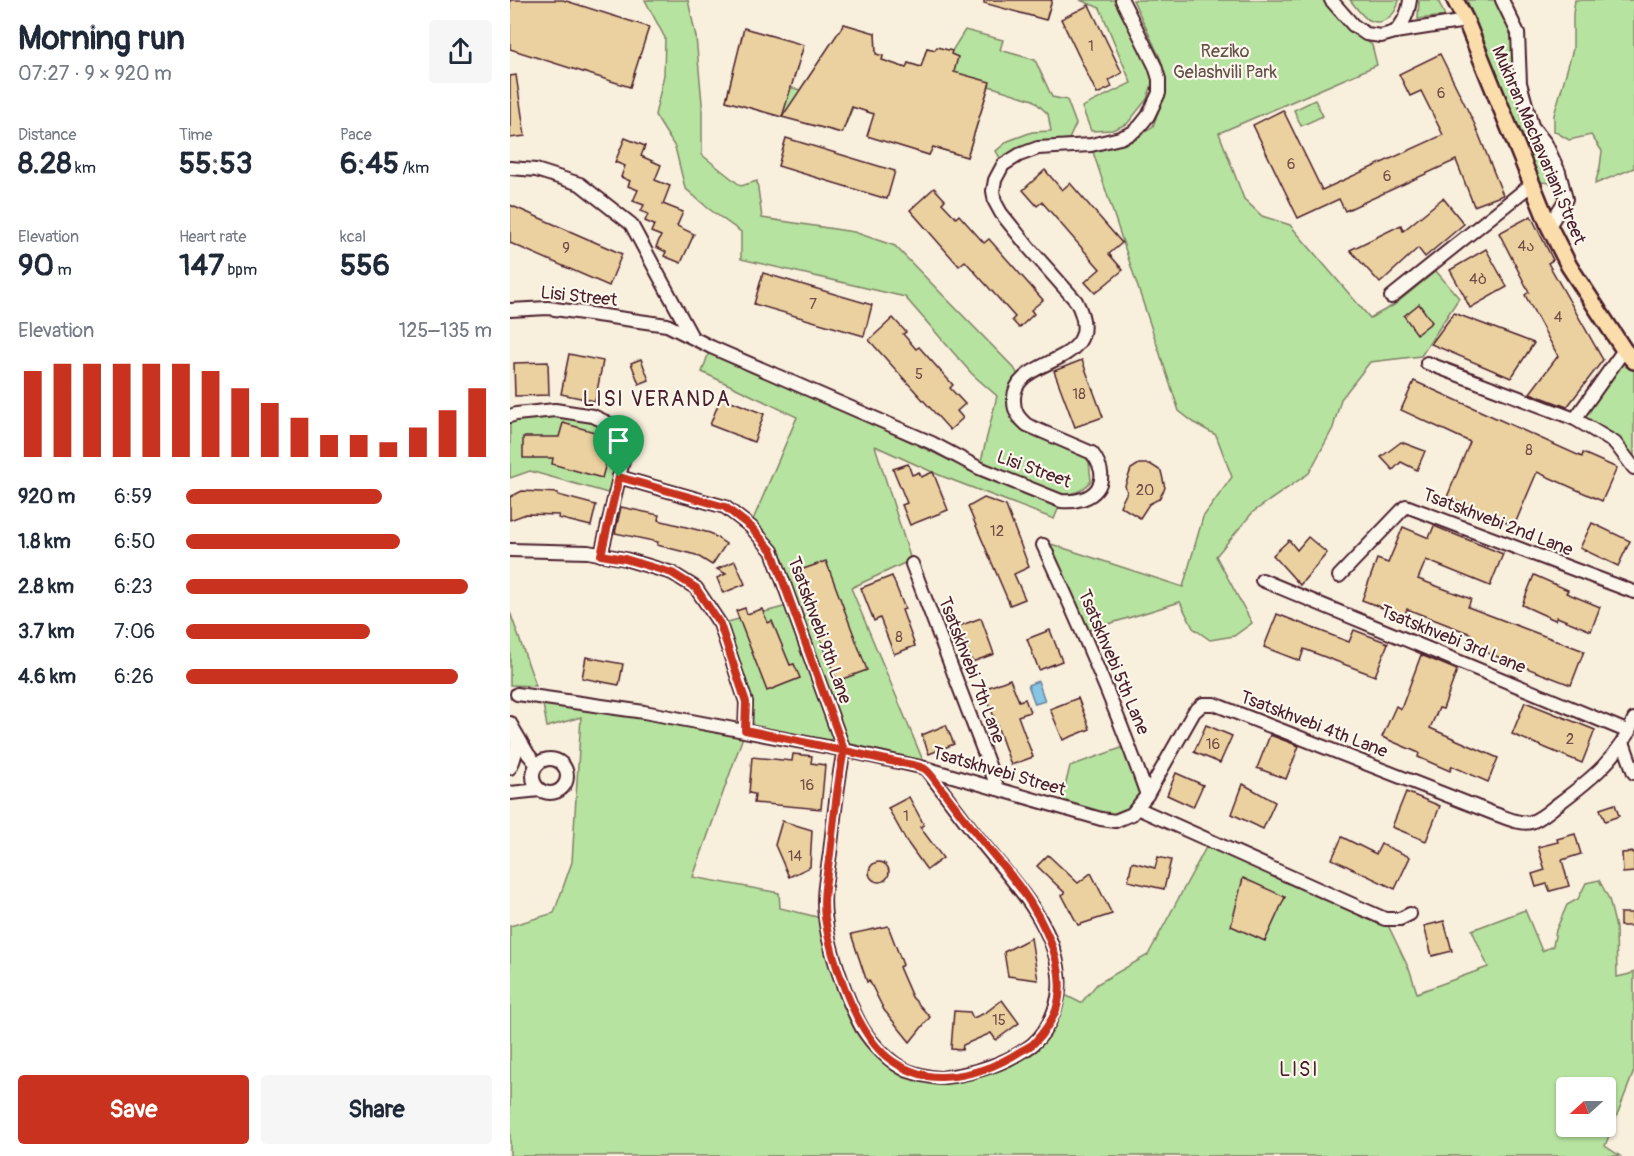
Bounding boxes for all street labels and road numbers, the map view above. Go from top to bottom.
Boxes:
street label: Mukhran Machavariani Street [1486,42,1591,249]
street label: Lisi Street [539,281,619,312]
street label: Lisi Street [994,445,1075,494]
street label: Tsatskhvebi 2nd Lane [1419,483,1576,562]
street label: Tsatskhvebi 9th Lane [782,553,857,707]
street label: Tsatskhvebi 5th Lane [1073,586,1155,738]
street label: Tsatskhvebi 7th Lane [933,594,1010,747]
street label: Tsatskhvebi 3rd Lane [1377,600,1529,679]
street label: Tsatskhvebi 4th Lane [1237,686,1391,763]
street label: Tsatskhvebi Street [929,741,1069,802]

